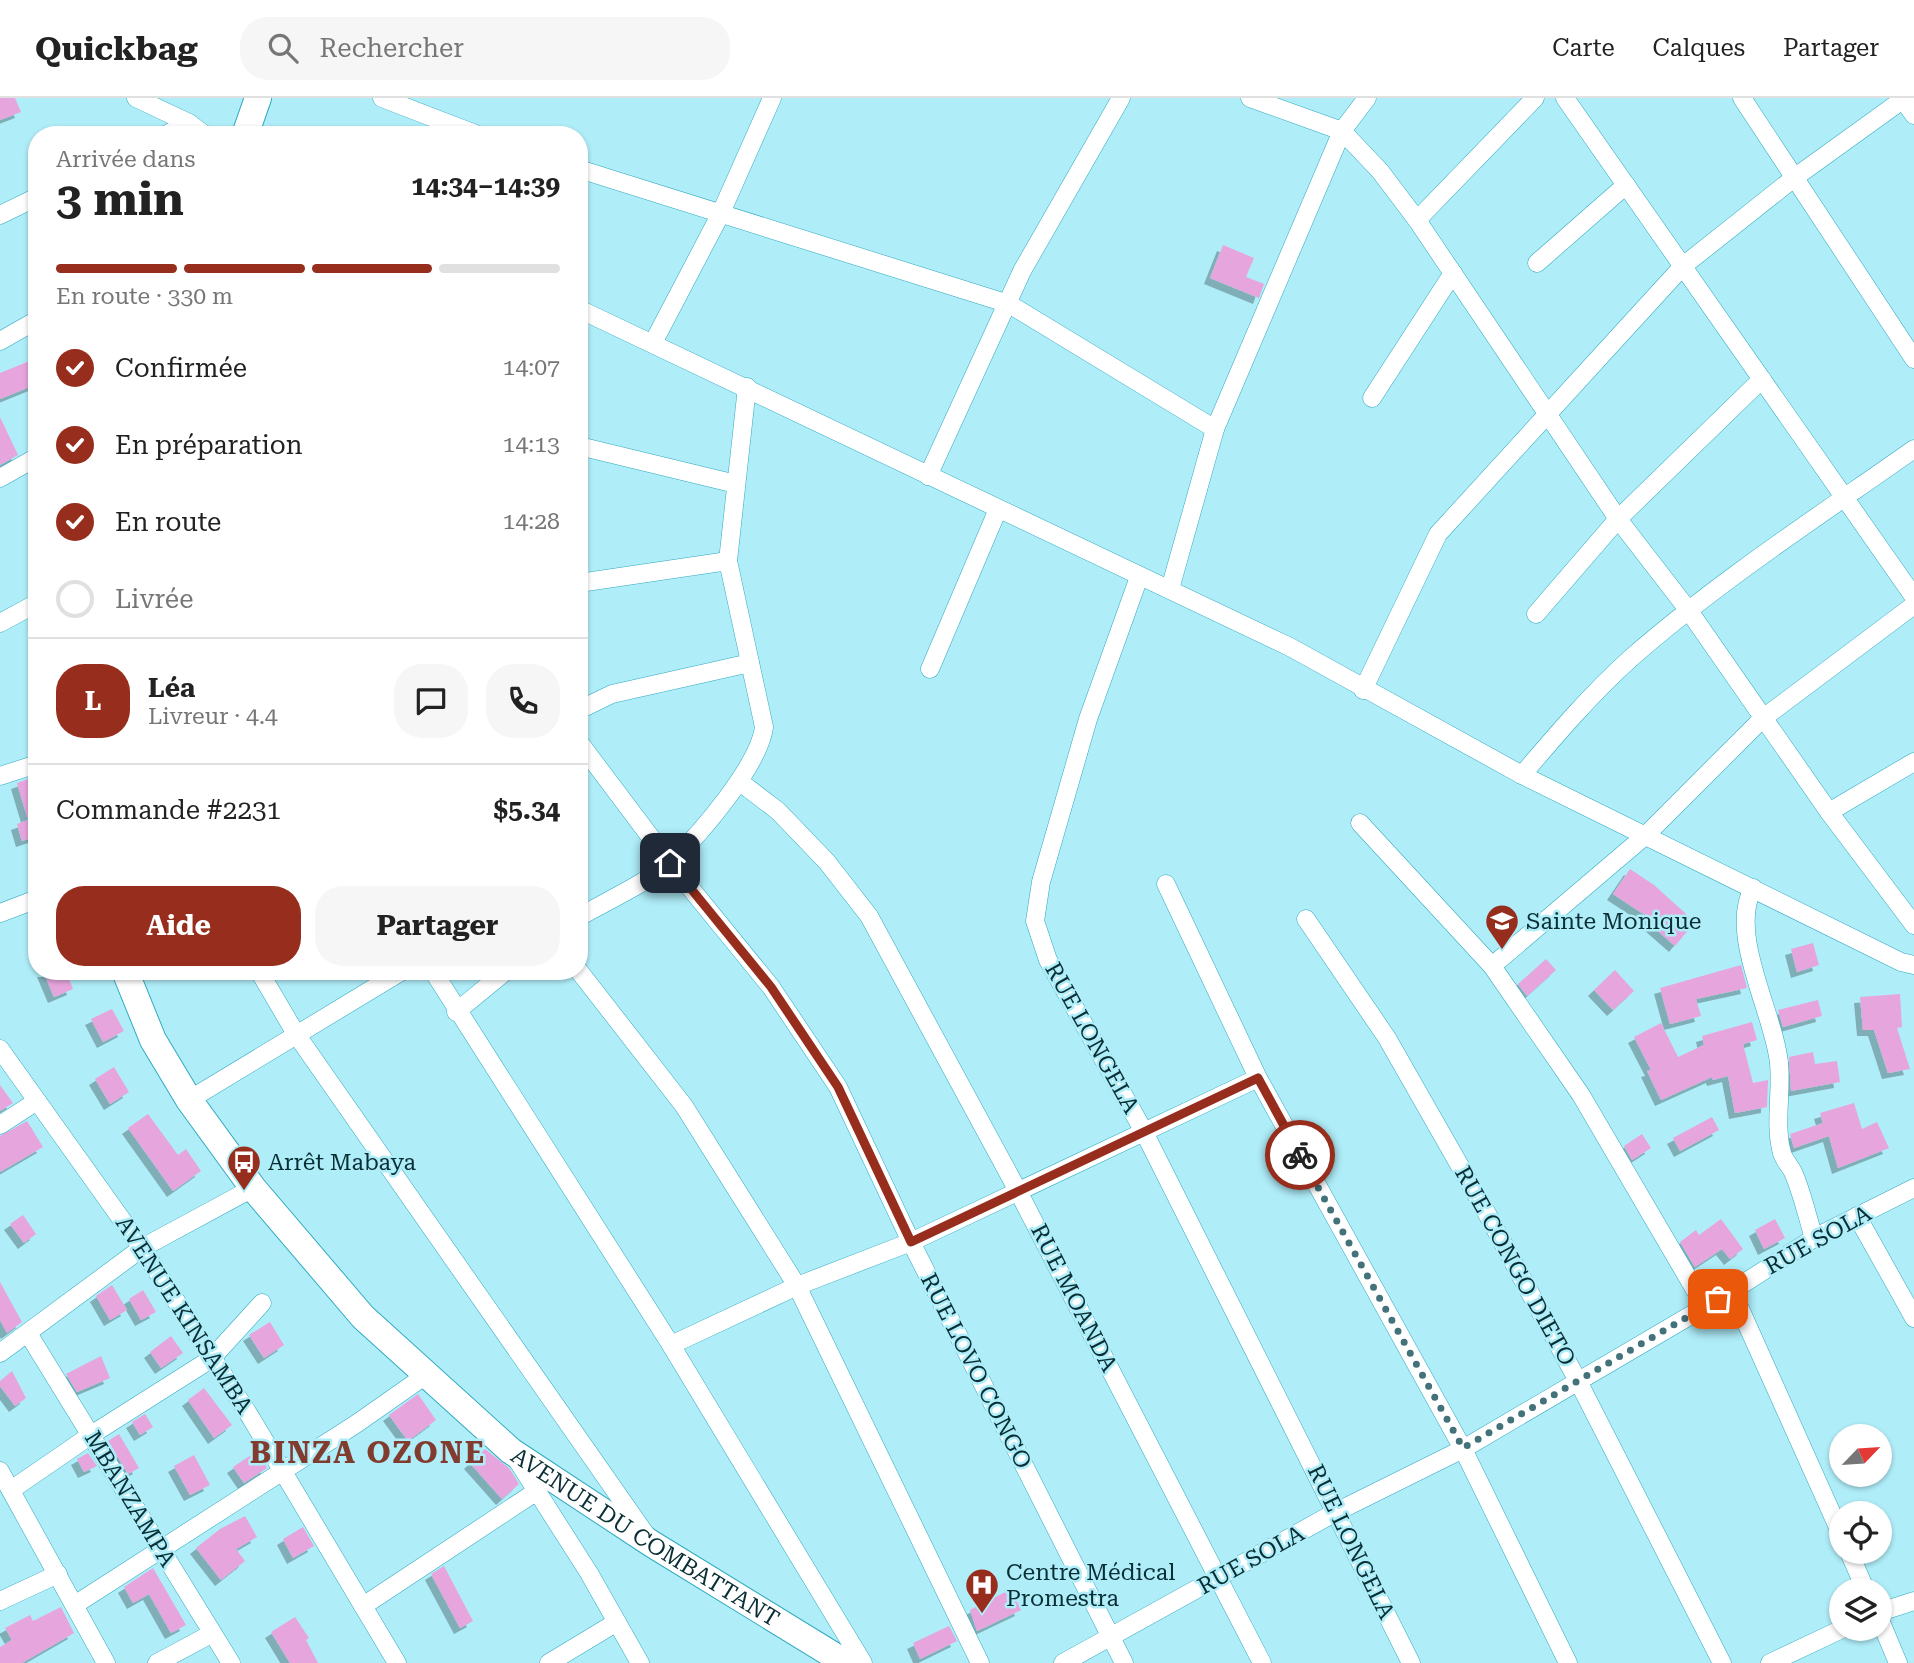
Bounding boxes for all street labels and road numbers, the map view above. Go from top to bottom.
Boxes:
street label: RUE LONGELA [1039,958,1145,1118]
street label: RUE CONGO DIETO [1449,1162,1581,1370]
street label: RUE SOLA [1760,1200,1876,1280]
street label: AVENUE KINSAMBA [110,1211,258,1419]
street label: RUE MOANDA [1025,1220,1123,1376]
street label: RUE LOVO CONGO [915,1269,1037,1473]
street label: MBANZAMPA [79,1426,181,1572]
street label: AVENUE DU COMBATTANT [506,1442,784,1632]
street label: RUE LONGELA [1302,1460,1400,1624]
street label: RUE SOLA [1193,1520,1309,1600]

